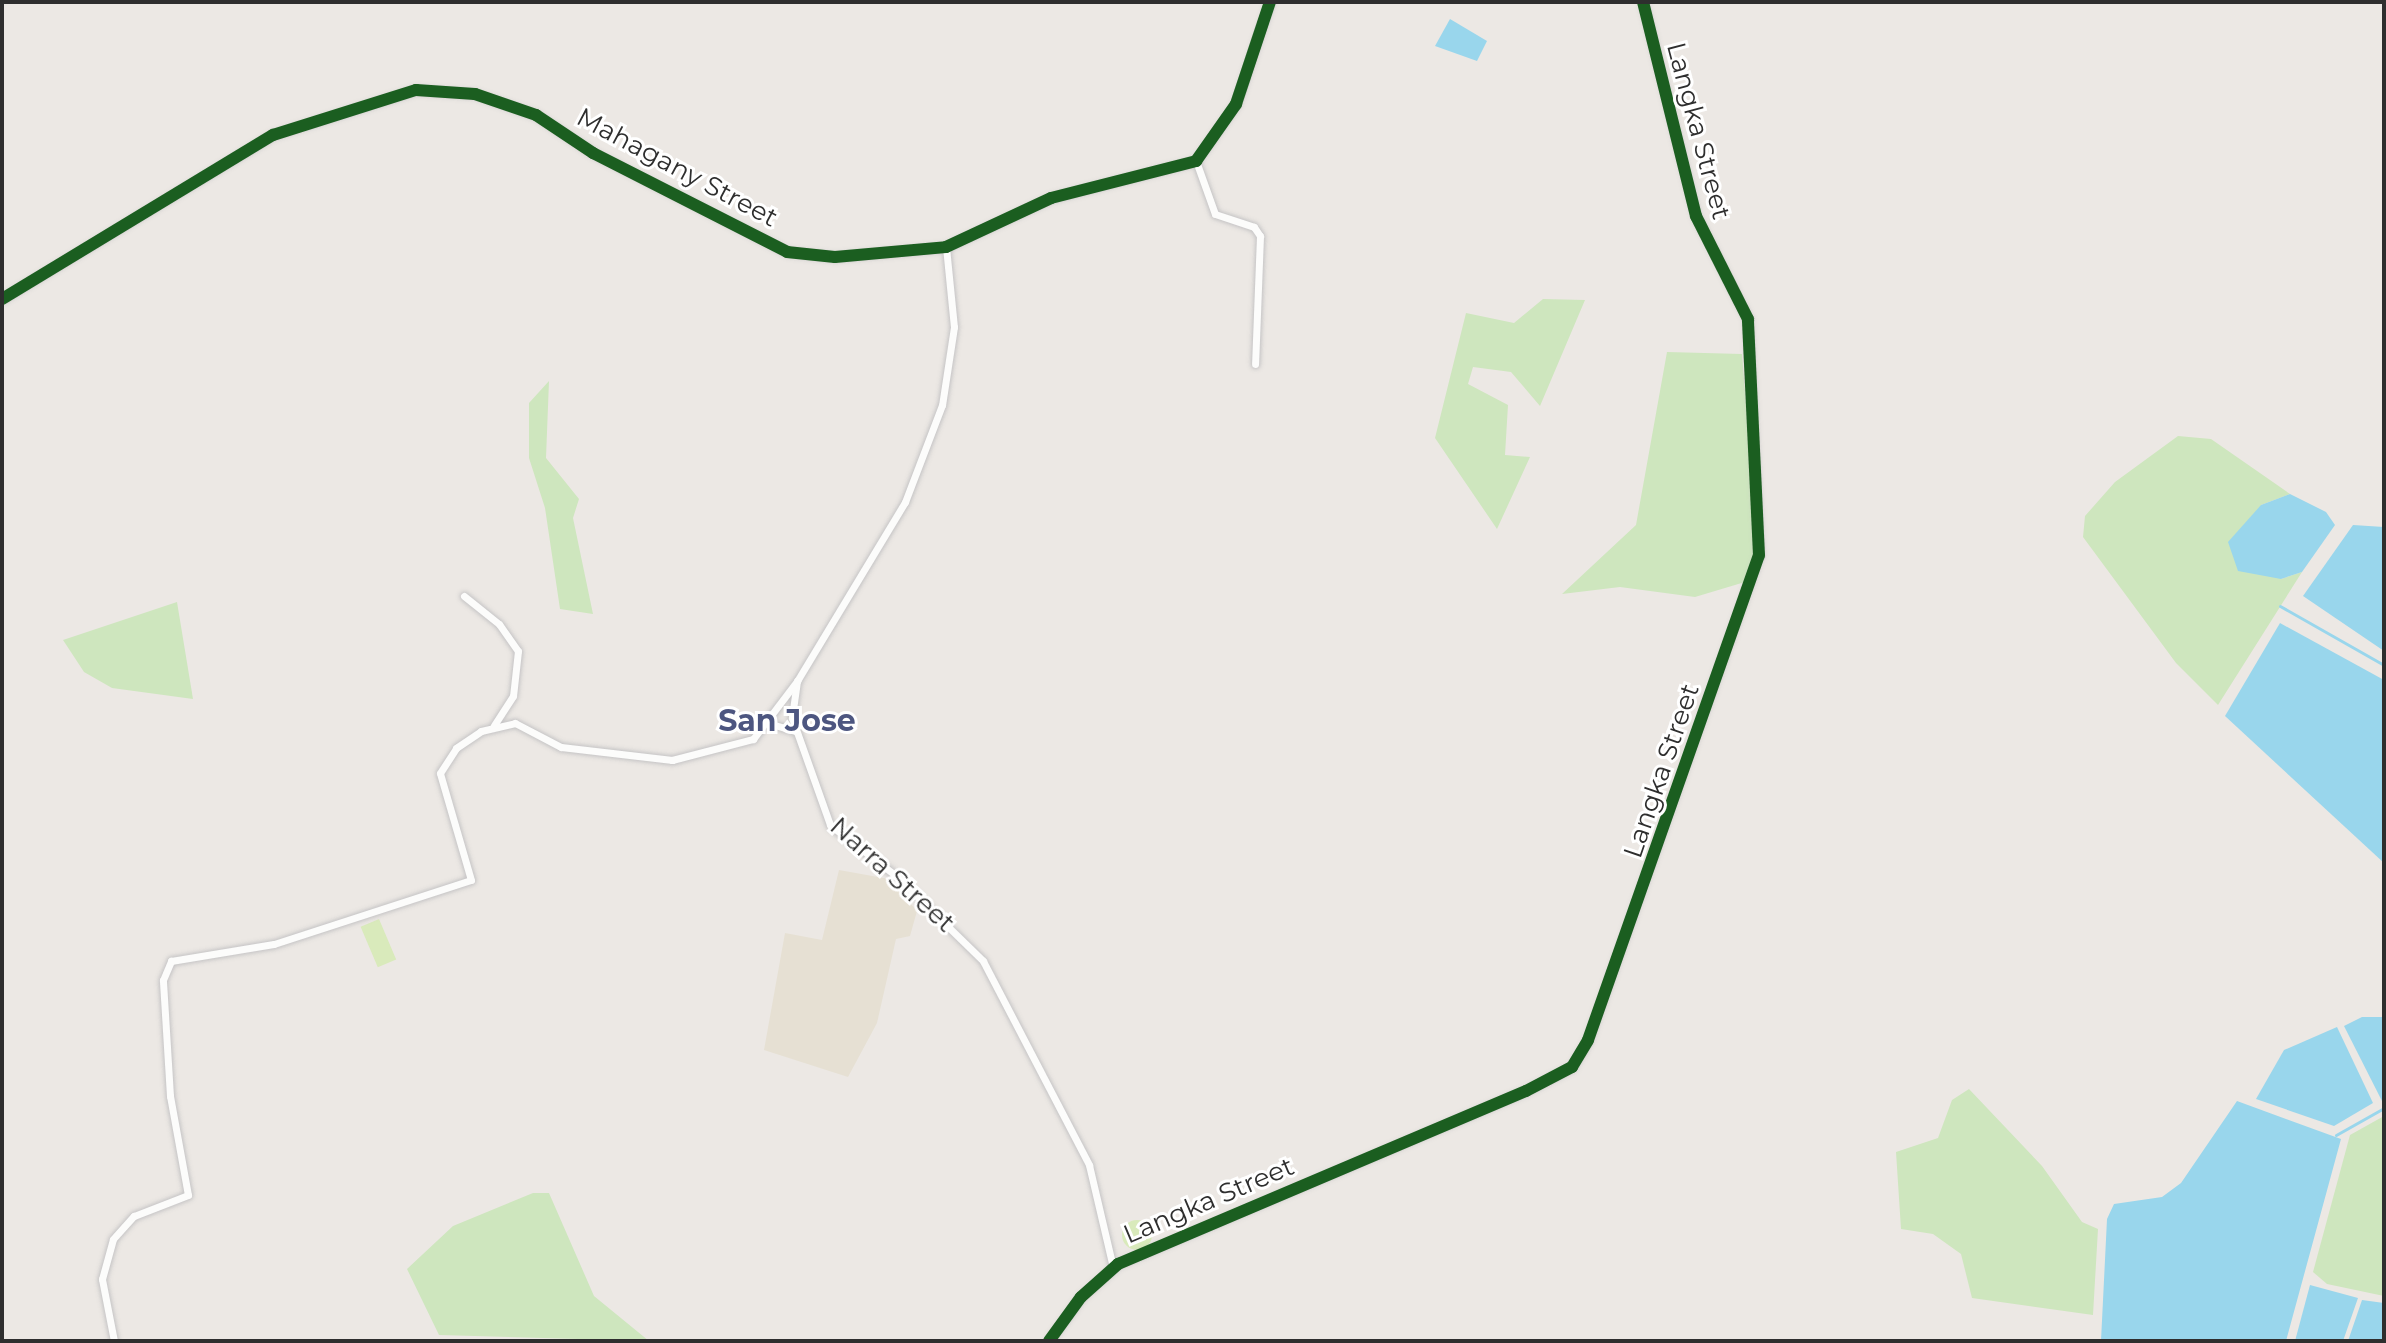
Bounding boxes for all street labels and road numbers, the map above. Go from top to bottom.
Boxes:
street label: Langka Street [1659,39,1737,223]
street label: Mahagany Street [571,102,783,234]
street label: Langka Street [1618,680,1706,862]
street label: Narra Street [823,811,961,939]
street label: Langka Street [1119,1151,1299,1251]

